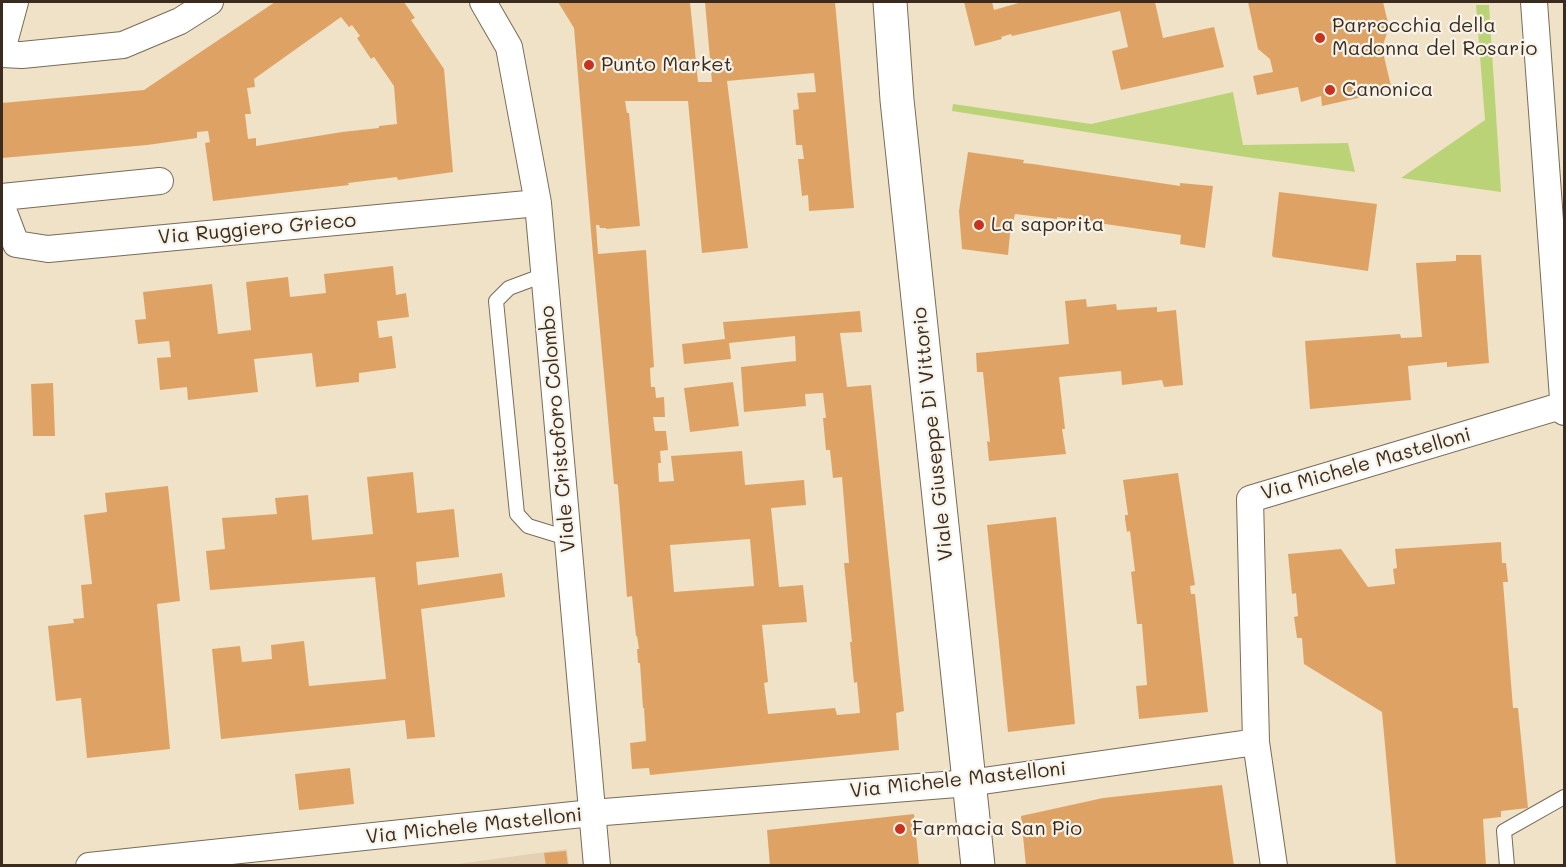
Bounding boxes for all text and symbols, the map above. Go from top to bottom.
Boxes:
place label: Parrocchia della Madonna del Rosario [1332,14,1537,61]
marker: Parrocchia della Madonna del Rosario [1313,31,1327,45]
place label: Punto Market [601,53,733,77]
marker: Punto Market [582,58,596,72]
place label: Canonica [1342,78,1433,102]
marker: Canonica [1323,83,1337,97]
street label: Via Ruggiero Grieco [157,208,357,250]
place label: La saporita [991,213,1104,237]
marker: La saporita [972,218,986,232]
street label: Viale Cristoforo Colombo [535,305,581,553]
street label: Viale Giuseppe Di Vittorio [908,306,958,562]
street label: Via Michele Mastelloni [1258,422,1474,506]
street label: Via Michele Mastelloni [849,757,1067,803]
street label: Via Michele Mastelloni [365,803,583,849]
place label: Farmacia San Pio [912,817,1082,841]
marker: Farmacia San Pio [893,822,907,836]

